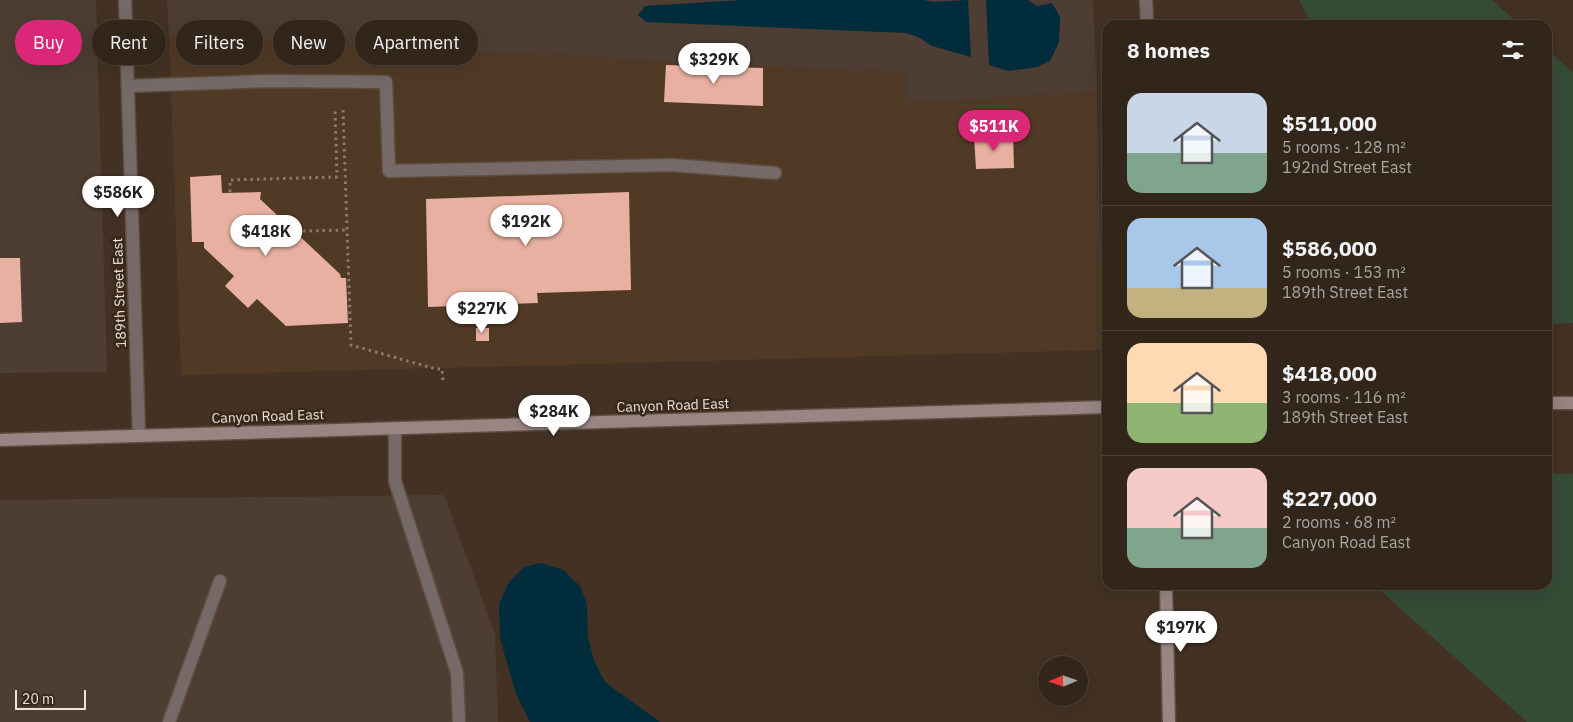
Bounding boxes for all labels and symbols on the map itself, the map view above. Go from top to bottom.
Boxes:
pin: $329K [679,42,749,85]
pin: $511K [959,110,1029,152]
pin: $586K [83,176,153,218]
pin: $192K [491,204,561,247]
pin: $418K [231,214,301,257]
street label: 189th Street East [108,237,130,348]
pin: $227K [447,292,517,334]
pin: $284K [519,394,589,437]
street label: Canyon Road East [616,394,730,416]
street label: Canyon Road East [211,405,325,427]
pin: $197K [1146,610,1216,653]
north arrow [1038,656,1088,706]
scale bar [15,687,86,710]

